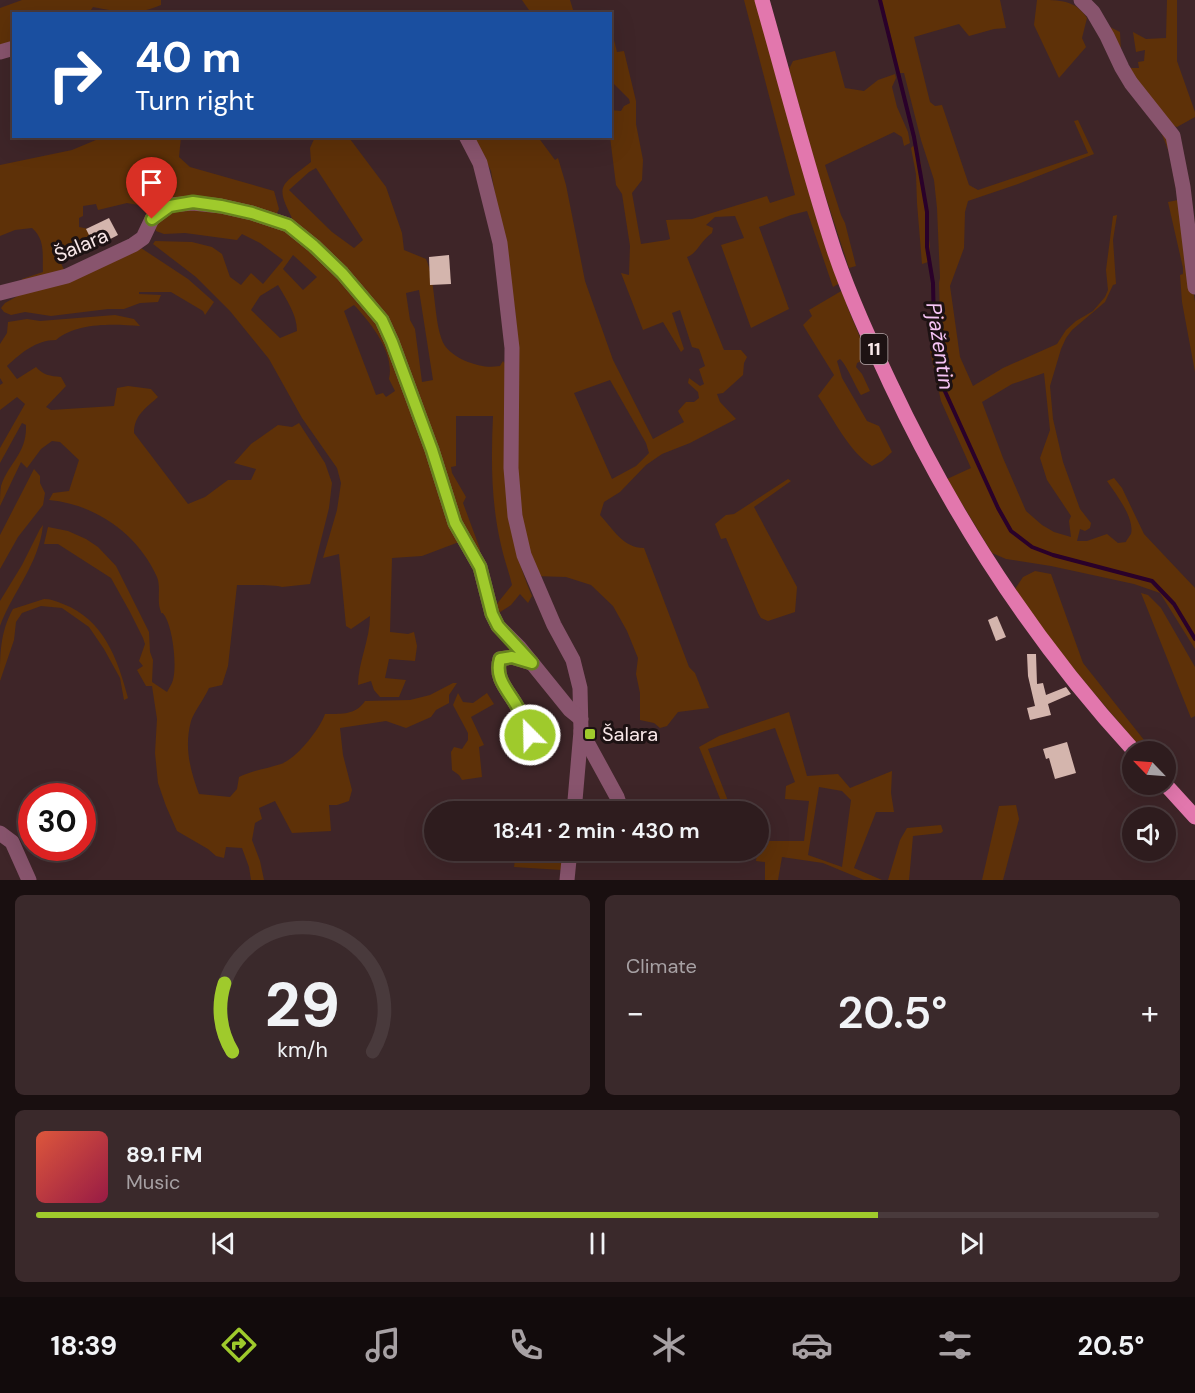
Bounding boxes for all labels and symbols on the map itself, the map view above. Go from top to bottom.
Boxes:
pin [126,157,177,219]
street label: Šalara [50,222,112,268]
water label: Pjažentin [919,300,961,392]
road number: 11 [860,334,888,364]
position arrow [498,703,562,767]
place label: Šalara [602,721,658,747]
marker: Šalara [583,727,597,741]
north arrow [1122,741,1176,795]
speed limit sign: 30 [18,783,96,861]

